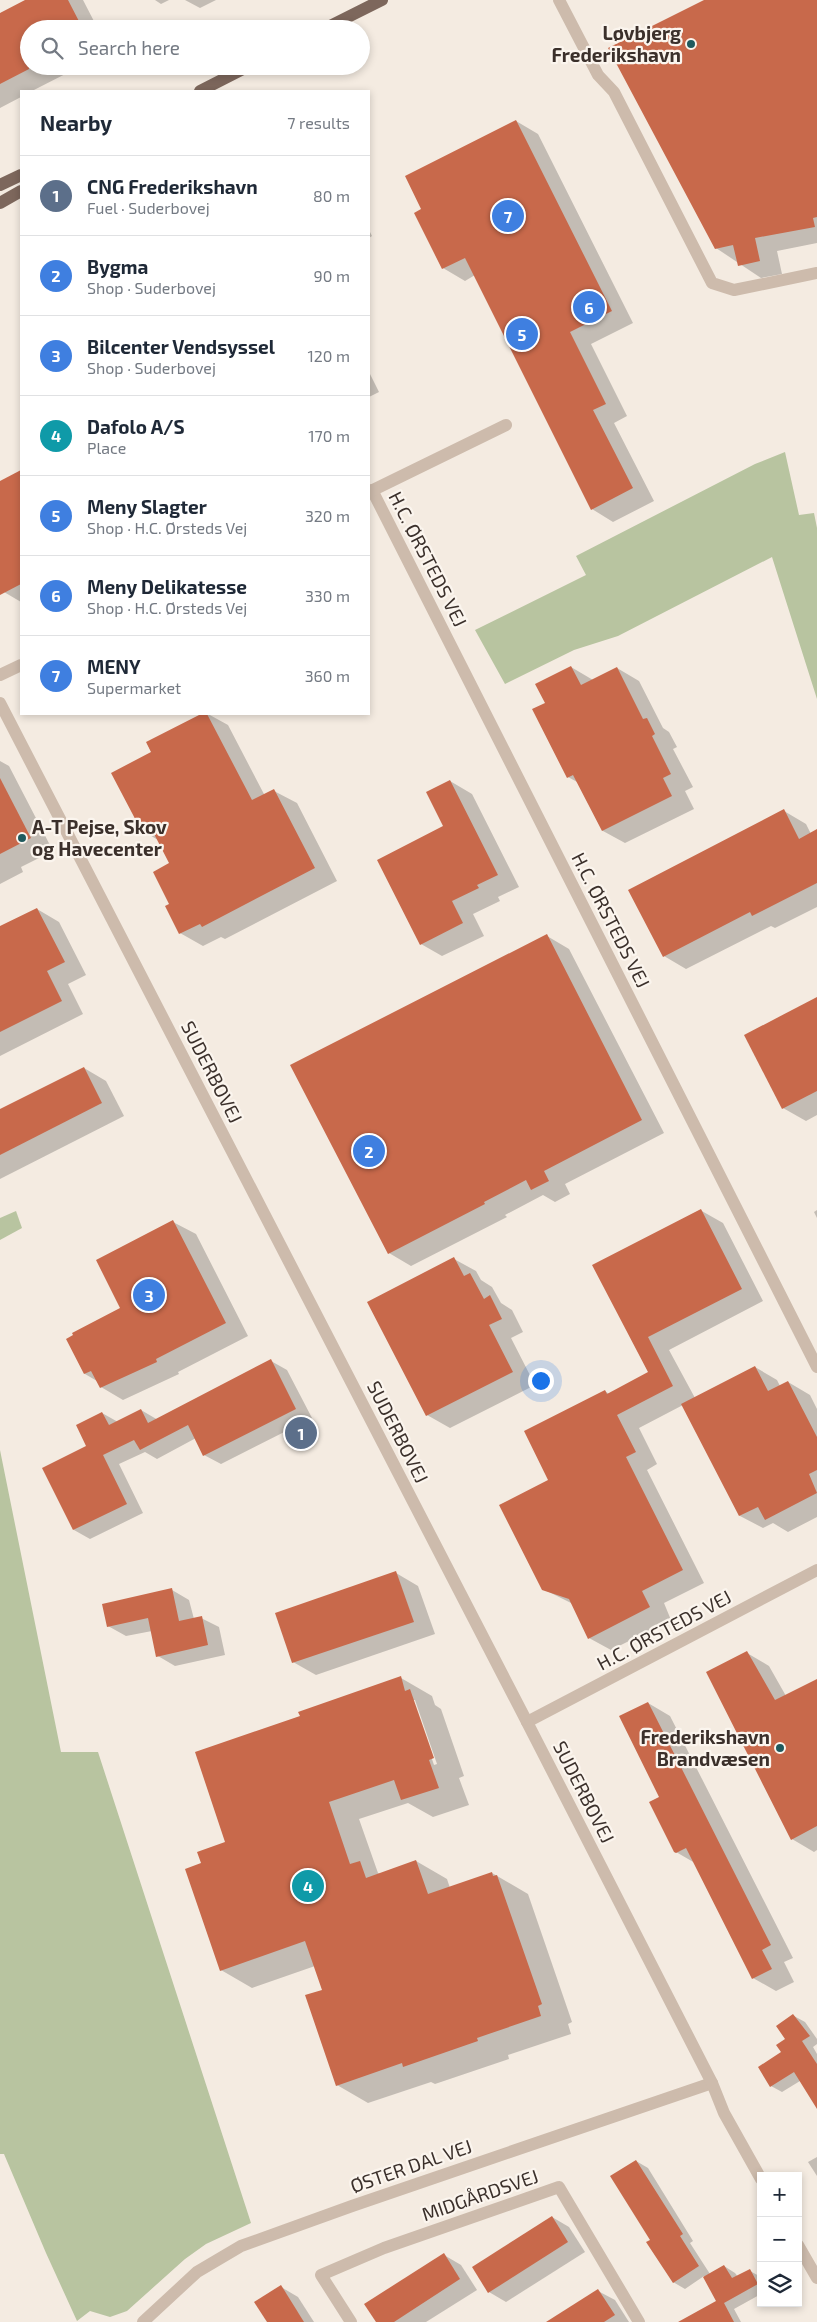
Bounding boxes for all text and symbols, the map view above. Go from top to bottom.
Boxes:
search box [20,20,370,75]
place label: Løvbjerg Frederikshavn [552,21,681,66]
icon: search [38,34,66,62]
text: Search here [78,36,180,59]
marker: Løvbjerg Frederikshavn [685,38,697,50]
text: Nearby [40,110,112,135]
text: 7 results [287,113,350,132]
text: CNG Frederikshavn [87,175,258,198]
text: 1 [53,186,59,205]
text: 80 m [313,186,350,205]
pin: 7 [492,197,524,235]
text: Fuel · Suderbovej [87,198,210,217]
text: Bygma [87,255,148,278]
text: 2 [51,266,61,285]
text: 90 m [314,266,350,285]
text: Shop · Suderbovej [87,278,216,297]
pin: 6 [573,288,605,326]
pin: 5 [506,315,538,353]
text: Bilcenter Vendsyssel [87,335,275,358]
text: 3 [51,346,61,365]
text: 120 m [307,346,350,365]
text: Shop · Suderbovej [87,358,216,377]
text: Dafolo A/S [87,415,185,438]
text: 4 [51,426,61,445]
text: 170 m [308,426,350,445]
text: Place [87,438,126,457]
street label: H.C. ØRSTEDS VEJ [384,487,472,630]
text: Meny Slagter [87,495,207,518]
text: 5 [52,506,60,525]
text: 320 m [305,506,350,525]
text: Shop · H.C. Ørsteds Vej [87,518,247,537]
text: Meny Delikatesse [87,575,247,598]
text: 6 [51,586,61,605]
text: 330 m [305,586,350,605]
text: Shop · H.C. Ørsteds Vej [87,598,247,617]
text: MENY [87,655,141,678]
text: 7 [52,666,60,685]
text: 360 m [305,666,350,685]
text: Supermarket [87,678,181,697]
place label: A-T Pejse, Skov og Havecenter [32,815,167,860]
marker: A-T Pejse, Skov og Havecenter [16,832,28,844]
street label: H.C. ØRSTEDS VEJ [567,848,655,991]
street label: SUDERBOVEJ [177,1017,248,1127]
pin: 2 [353,1132,385,1170]
pin: 3 [133,1276,165,1314]
your location [528,1368,554,1394]
street label: SUDERBOVEJ [363,1377,434,1487]
pin: 1 [285,1414,317,1452]
street label: H.C. ØRSTEDS VEJ [593,1584,735,1675]
place label: Frederikshavn Brandvæsen [641,1725,770,1770]
street label: SUDERBOVEJ [549,1737,620,1847]
marker: Frederikshavn Brandvæsen [774,1742,786,1754]
pin: 4 [292,1867,324,1905]
street label: ØSTER DAL VEJ [347,2134,475,2197]
street label: MIDGÅRDSVEJ [419,2164,541,2225]
map controls [757,2172,802,2307]
button: + [757,2172,802,2217]
button: − [757,2217,802,2262]
button: layers [757,2262,802,2307]

